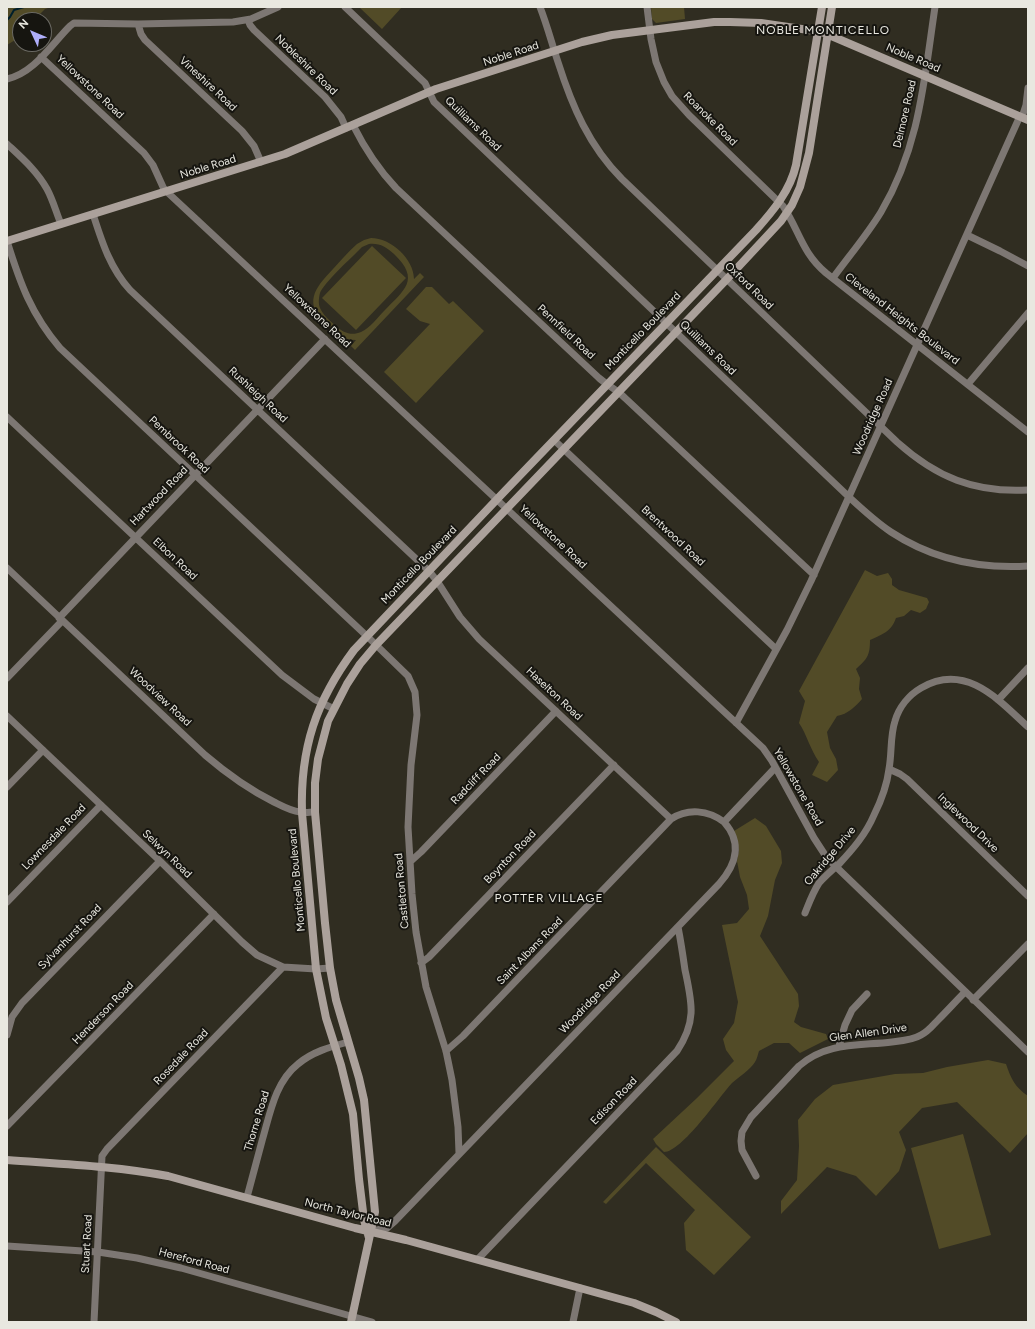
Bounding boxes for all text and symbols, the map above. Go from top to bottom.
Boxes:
north arrow [12,12,52,52]
text: N [16,16,31,32]
district label: NOBLE MONTICELLO [756,23,890,37]
street label: Nobleshire Road [272,32,340,98]
street label: Noble Road [481,39,541,69]
street label: Noble Road [884,41,942,75]
street label: Yellowstone Road [53,52,127,122]
street label: Vineshire Road [176,54,240,114]
street label: Delmore Road [891,79,919,149]
street label: Roanoke Road [680,89,740,149]
street label: Quilliams Road [442,94,504,154]
street label: Noble Road [178,152,238,182]
street label: Oxford Road [722,260,776,312]
street label: Cleveland Heights Boulevard [842,270,962,368]
street label: Yellowstone Road [280,281,354,351]
street label: Monticello Boulevard [602,289,684,373]
street label: Pennfield Road [534,302,598,362]
street label: Quilliams Road [677,318,739,378]
street label: Rushleigh Road [226,364,290,426]
street label: Woodridge Road [850,377,896,457]
street label: Pembrook Road [146,414,212,476]
street label: Hartwood Road [127,464,191,528]
street label: Yellowstone Road [516,502,590,572]
street label: Brentwood Road [638,503,708,569]
street label: Monticello Boulevard [378,523,460,607]
street label: Elbon Road [150,535,200,583]
street label: Woodview Road [126,665,194,729]
street label: Haselton Road [523,665,585,723]
street label: Yellowstone Road [770,746,826,828]
street label: Radcliff Road [448,751,504,807]
street label: Inglewood Drive [935,791,1001,855]
street label: Lownesdale Road [19,801,89,873]
street label: Oakridge Drive [802,824,858,888]
street label: Selwyn Road [139,827,195,881]
street label: Boynton Road [481,827,539,887]
street label: Monticello Boulevard [286,828,308,932]
street label: Castleton Road [392,853,412,929]
district label: POTTER VILLAGE [494,891,604,905]
street label: Sylvanhurst Road [36,902,104,972]
street label: Saint Albans Road [494,914,566,988]
street label: Woodridge Road [557,968,623,1036]
street label: Henderson Road [70,979,136,1047]
street label: Glen Allen Drive [828,1021,908,1045]
street label: Rosedale Road [151,1026,211,1088]
street label: Edison Road [588,1074,640,1128]
street label: Thorne Road [242,1089,272,1153]
street label: North Taylor Road [303,1196,393,1230]
street label: Stuart Road [79,1214,95,1274]
street label: Hereford Road [157,1245,231,1277]

